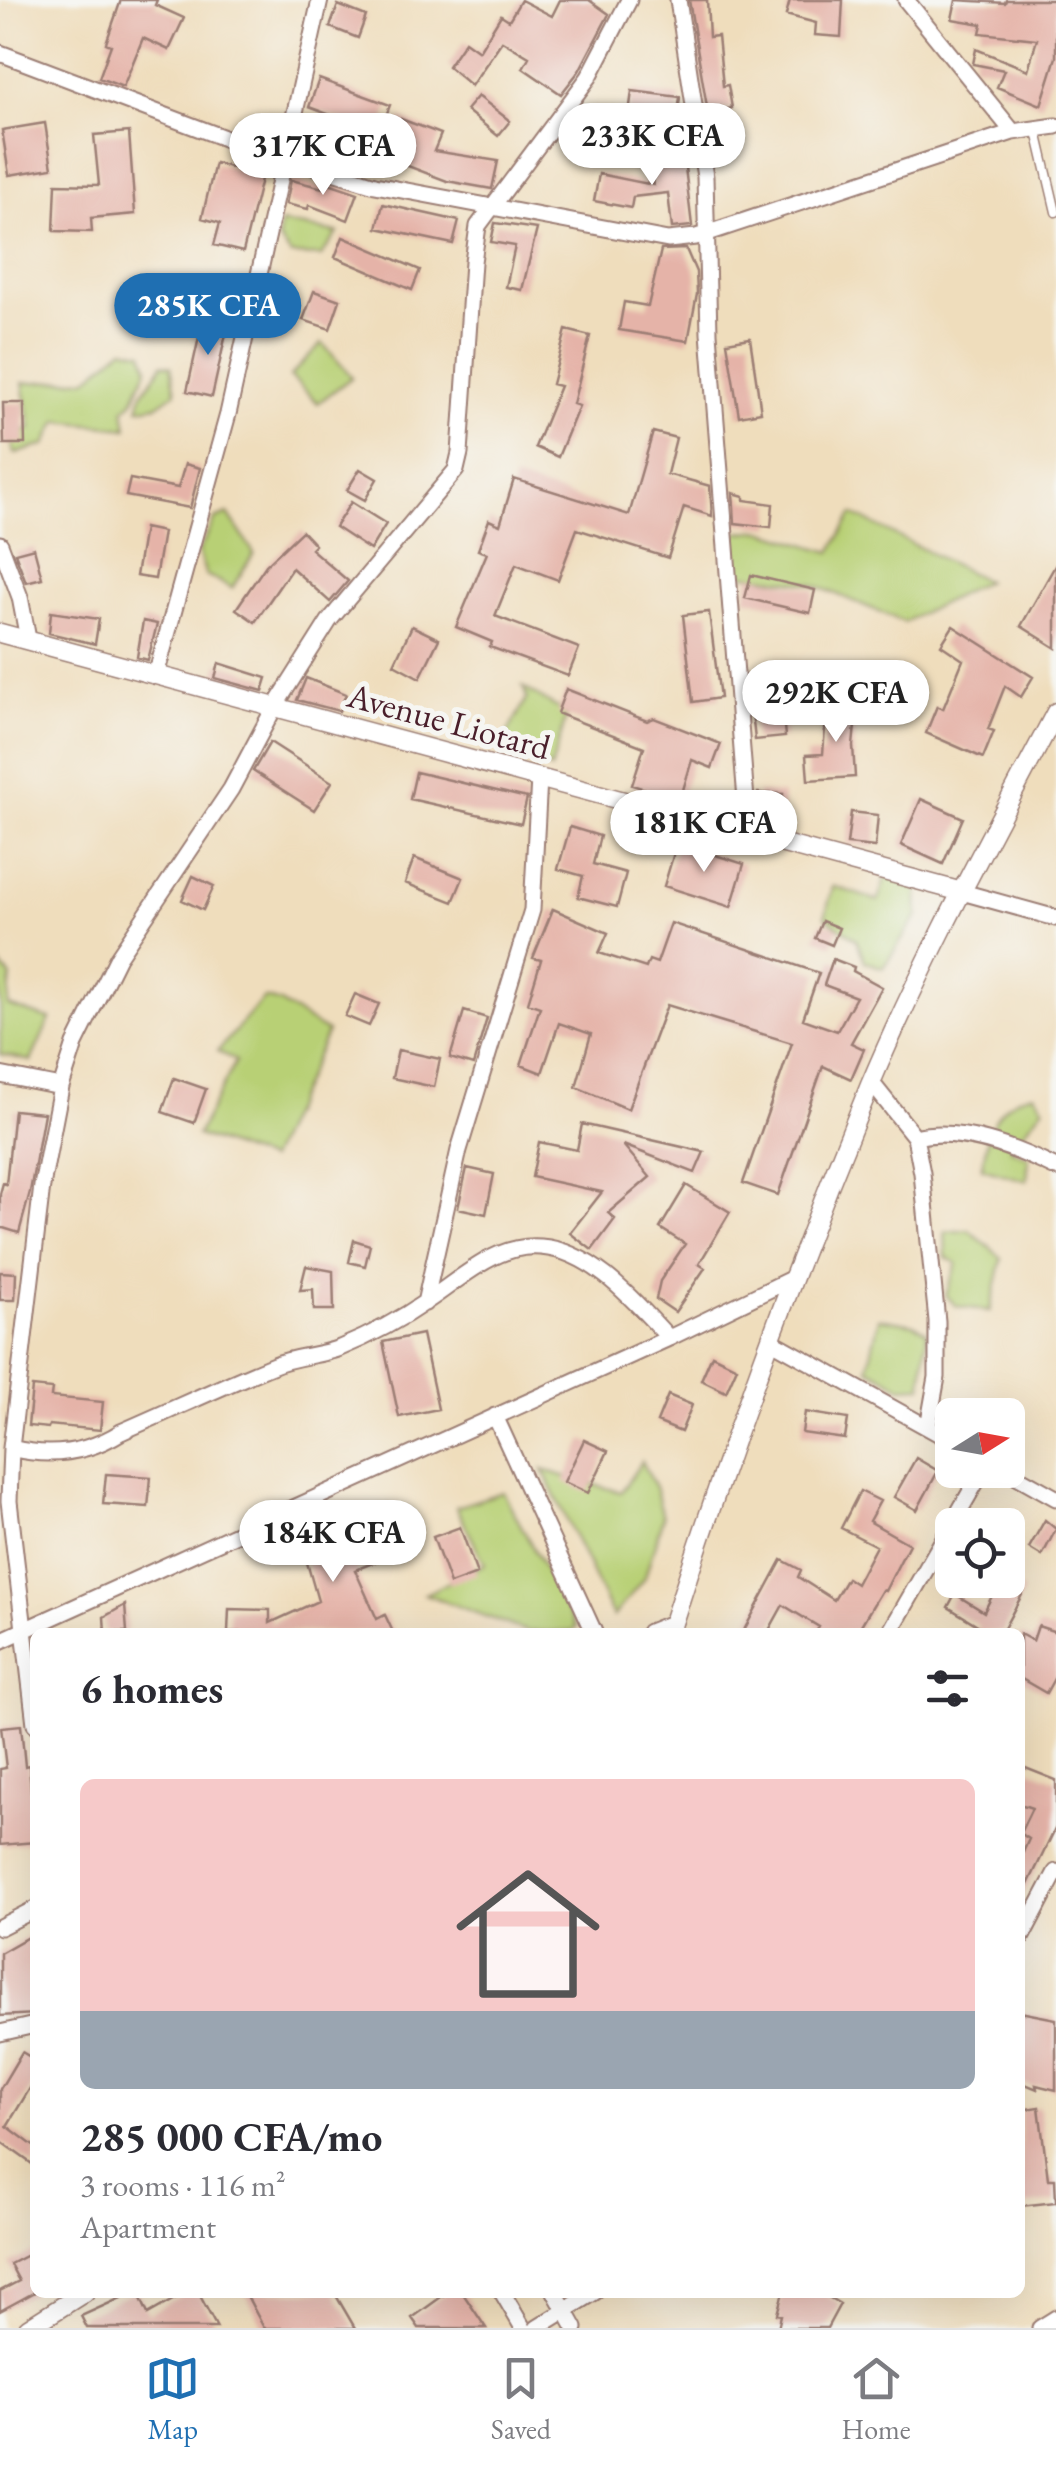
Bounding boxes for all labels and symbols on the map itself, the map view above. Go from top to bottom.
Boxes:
pin: 233K CFA [549,103,755,188]
pin: 317K CFA [220,113,426,198]
pin: 285K CFA [105,273,311,358]
pin: 292K CFA [733,660,939,745]
street label: Avenue Liotard [342,672,556,769]
pin: 181K CFA [601,790,807,875]
north arrow [935,1398,1025,1488]
pin: 184K CFA [230,1500,436,1585]

